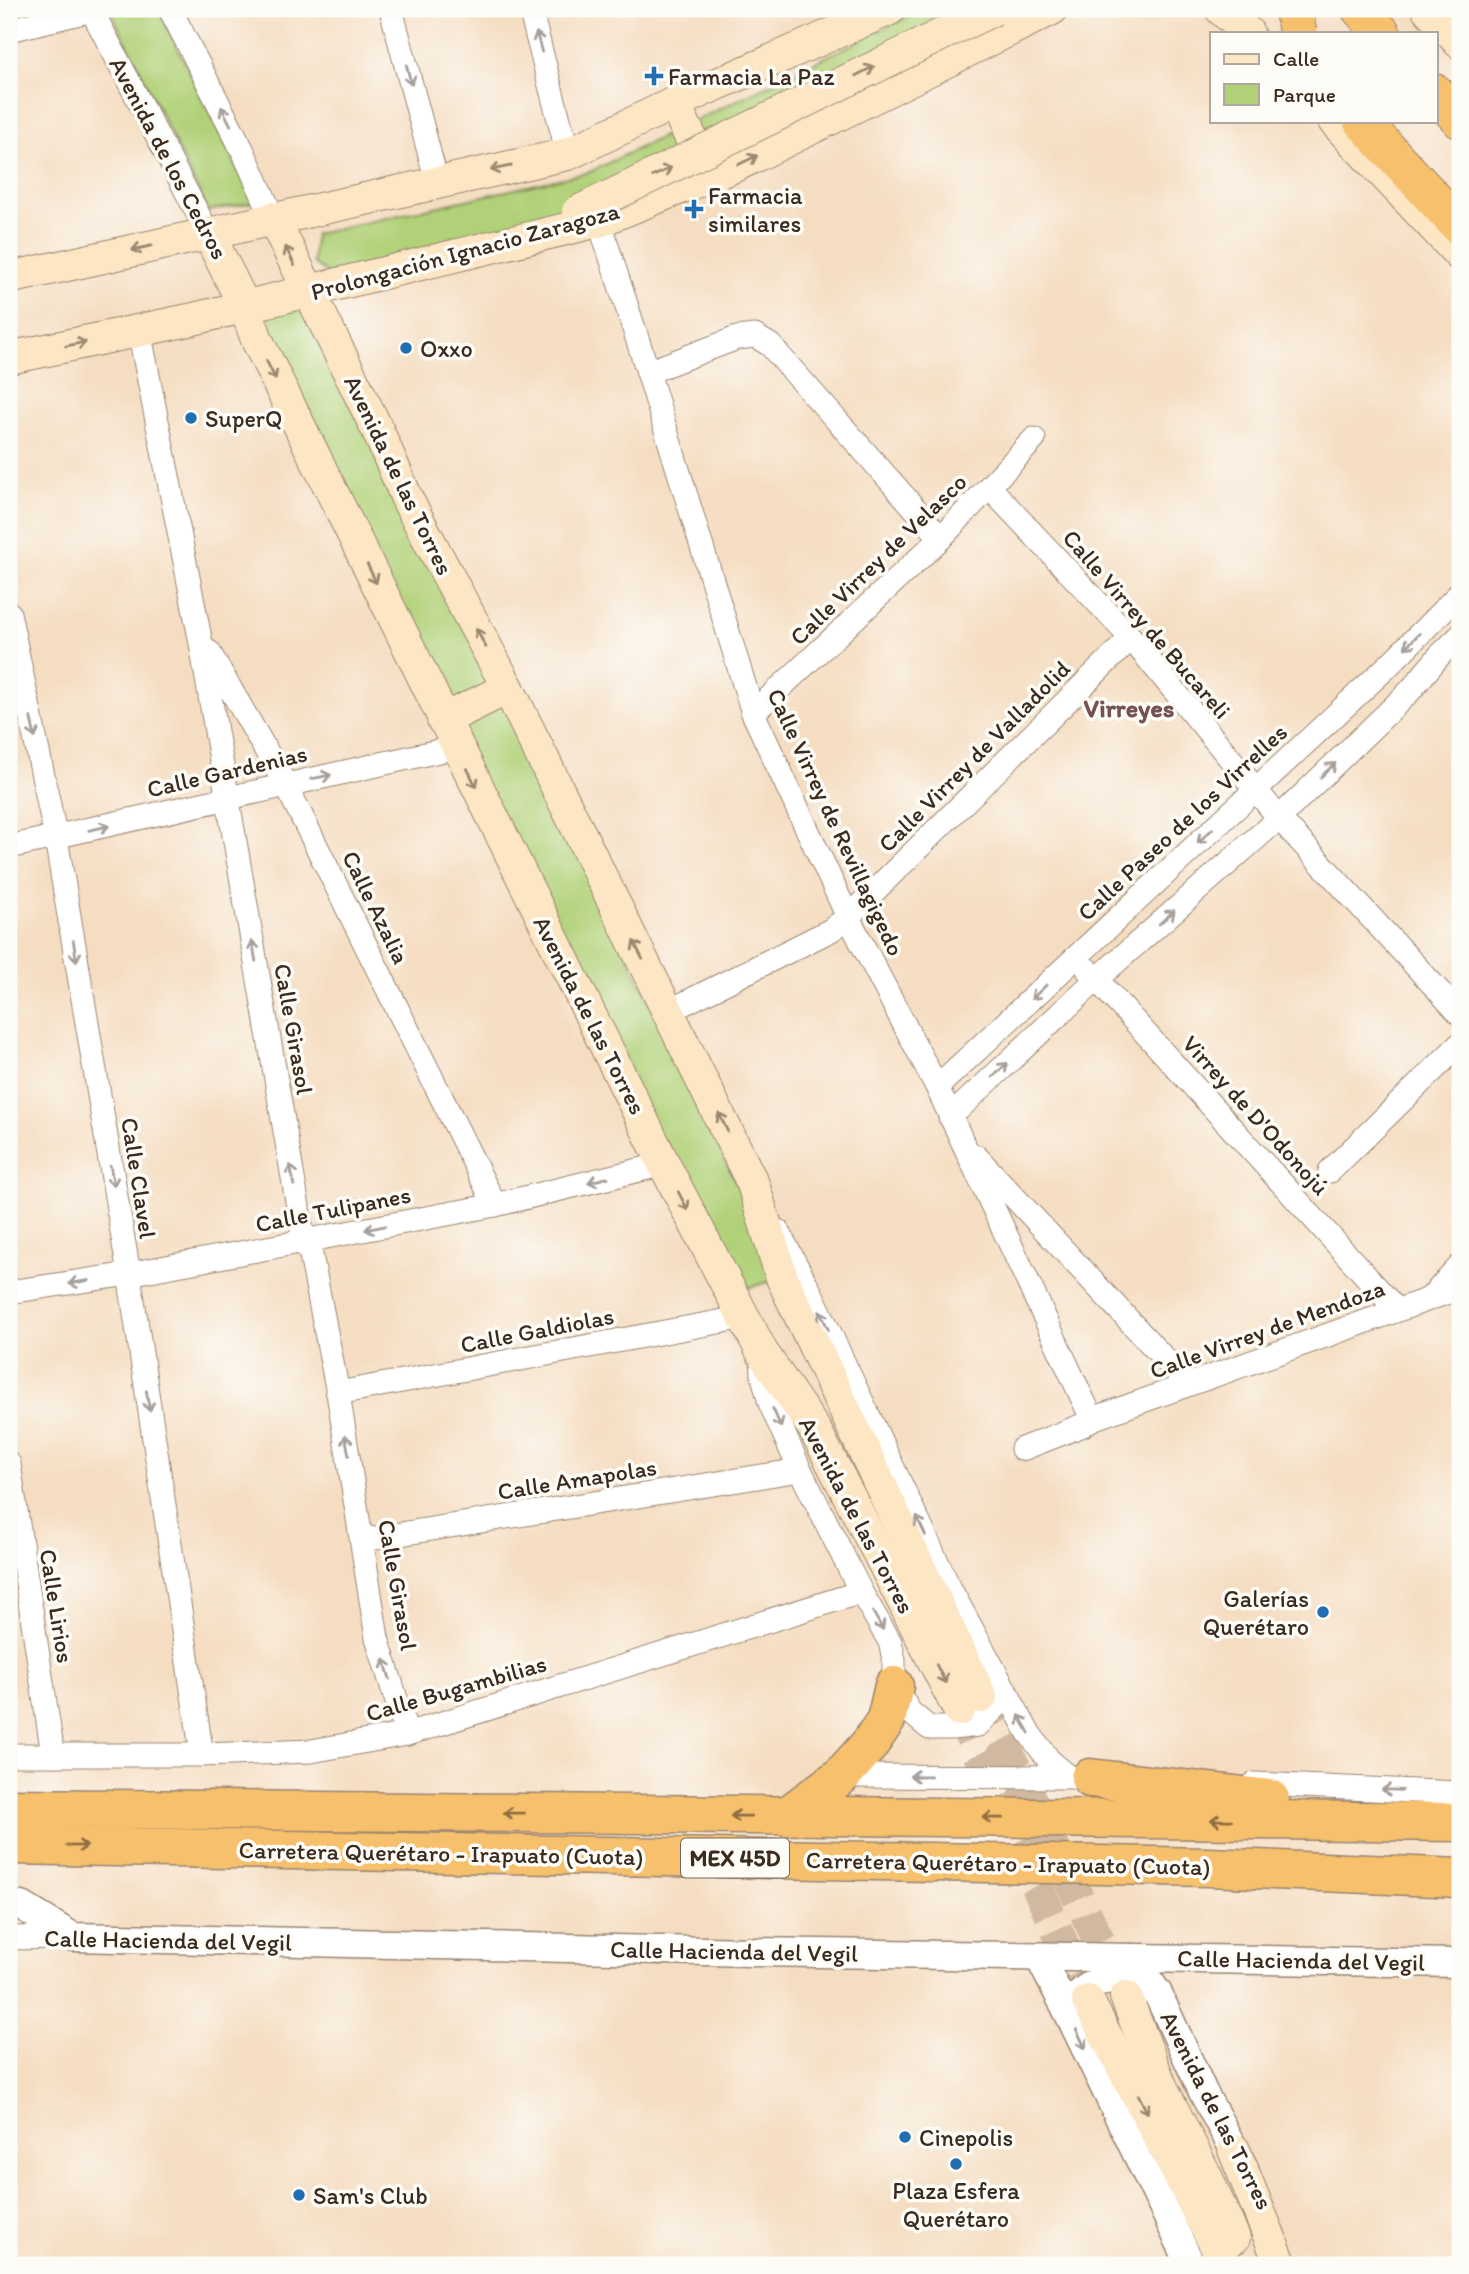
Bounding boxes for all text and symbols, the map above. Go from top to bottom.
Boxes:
one-way arrow [532,32,545,54]
legend [1210,32,1438,122]
text: Calle [1273,46,1319,71]
street label: Avenida de los Cedros [103,52,235,264]
place label: Farmacia La Paz [668,62,835,91]
one-way arrow [403,63,416,86]
one-way arrow [854,64,875,77]
marker: Farmacia La Paz [646,68,662,84]
text: Parque [1273,82,1336,107]
one-way arrow [218,106,232,127]
one-way arrow [737,152,758,166]
one-way arrow [490,161,513,175]
one-way arrow [650,165,672,178]
place label: Farmacia similares [708,181,803,238]
street label: Prolongación Ignacio Zaragoza [308,196,623,306]
marker: Farmacia similares [686,201,702,217]
one-way arrow [131,241,154,255]
one-way arrow [283,246,297,267]
place label: Oxxo [420,334,473,363]
one-way arrow [64,336,86,349]
marker: Oxxo [398,340,414,356]
one-way arrow [265,359,279,380]
street label: Avenida de las Torres [338,370,460,580]
place label: SuperQ [205,404,282,433]
marker: SuperQ [183,410,199,426]
street label: Calle Virrey de Velasco [784,467,972,651]
street label: Calle Virrey de Bucareli [1057,523,1237,725]
one-way arrow [365,563,379,584]
one-way arrow [474,628,487,649]
one-way arrow [1403,632,1420,649]
street label: Calle Virrey de Valladolid [872,654,1076,858]
street label: Calle Virrey de Revillagigedo [761,684,911,960]
district label: Virreyes [1084,692,1174,724]
one-way arrow [27,716,41,739]
street label: Calle Paseo de los Virrelles [1071,717,1293,927]
street label: Calle Gardenias [144,738,310,804]
one-way arrow [1319,762,1336,779]
one-way arrow [466,767,480,788]
one-way arrow [309,770,332,783]
one-way arrow [88,821,110,834]
one-way arrow [1196,828,1214,844]
street label: Calle Azalia [336,846,416,968]
one-way arrow [1158,908,1175,925]
street label: Avenida de las Torres [527,911,653,1119]
one-way arrow [69,940,82,962]
one-way arrow [247,940,260,963]
one-way arrow [631,940,645,961]
street label: Calle Girasol [268,961,320,1097]
one-way arrow [1031,983,1048,1000]
street label: Virrey de D'Odonojú [1177,1029,1335,1201]
one-way arrow [991,1062,1008,1079]
one-way arrow [716,1112,730,1133]
street label: Calle Clavel [115,1115,163,1241]
one-way arrow [106,1164,119,1187]
one-way arrow [285,1164,298,1187]
one-way arrow [587,1174,610,1187]
street label: Calle Tulipanes [253,1180,413,1238]
one-way arrow [677,1190,691,1211]
one-way arrow [364,1222,387,1235]
street label: Calle Virrey de Mendoza [1146,1273,1388,1385]
one-way arrow [68,1275,91,1288]
street label: Calle Galdiolas [458,1301,616,1359]
one-way arrow [817,1310,830,1331]
one-way arrow [142,1389,155,1411]
one-way arrow [771,1407,784,1428]
street label: Avenida de las Torres [793,1412,921,1618]
one-way arrow [340,1434,353,1457]
street label: Calle Amapolas [495,1452,659,1506]
one-way arrow [913,1515,926,1536]
street label: Calle Girasol [372,1517,424,1653]
street label: Calle Lirios [34,1547,80,1665]
place label: Galerías Querétaro [1203,1584,1309,1641]
marker: Galerías Querétaro [1315,1604,1331,1620]
one-way arrow [871,1611,885,1631]
street label: Calle Bugambilias [362,1648,550,1728]
one-way arrow [380,1658,393,1680]
one-way arrow [934,1663,948,1684]
one-way arrow [1017,1715,1031,1735]
one-way arrow [909,1769,932,1783]
one-way arrow [1381,1783,1404,1796]
one-way arrow [502,1806,525,1820]
one-way arrow [730,1809,753,1822]
one-way arrow [982,1811,1005,1825]
one-way arrow [1209,1813,1232,1827]
street label: Carretera Querétaro - Irapuato (Cuota) [238,1835,644,1871]
road number: MEX 45D [681,1839,789,1878]
one-way arrow [65,1840,88,1853]
street label: Carretera Querétaro - Irapuato (Cuota) [805,1845,1211,1881]
street label: Calle Hacienda del Vegil [44,1923,292,1957]
street label: Calle Hacienda del Vegil [610,1934,858,1968]
street label: Calle Hacienda del Vegil [1177,1943,1425,1977]
street label: Avenida de las Torres [1154,2006,1280,2214]
one-way arrow [1075,2028,1088,2049]
one-way arrow [1137,2094,1151,2114]
place label: Cinepolis [919,2123,1013,2152]
marker: Cinepolis [897,2129,913,2145]
marker: Plaza Esfera Querétaro [948,2156,964,2172]
place label: Plaza Esfera Querétaro [892,2176,1020,2233]
place label: Sam's Club [313,2181,428,2210]
marker: Sam's Club [291,2187,307,2203]

